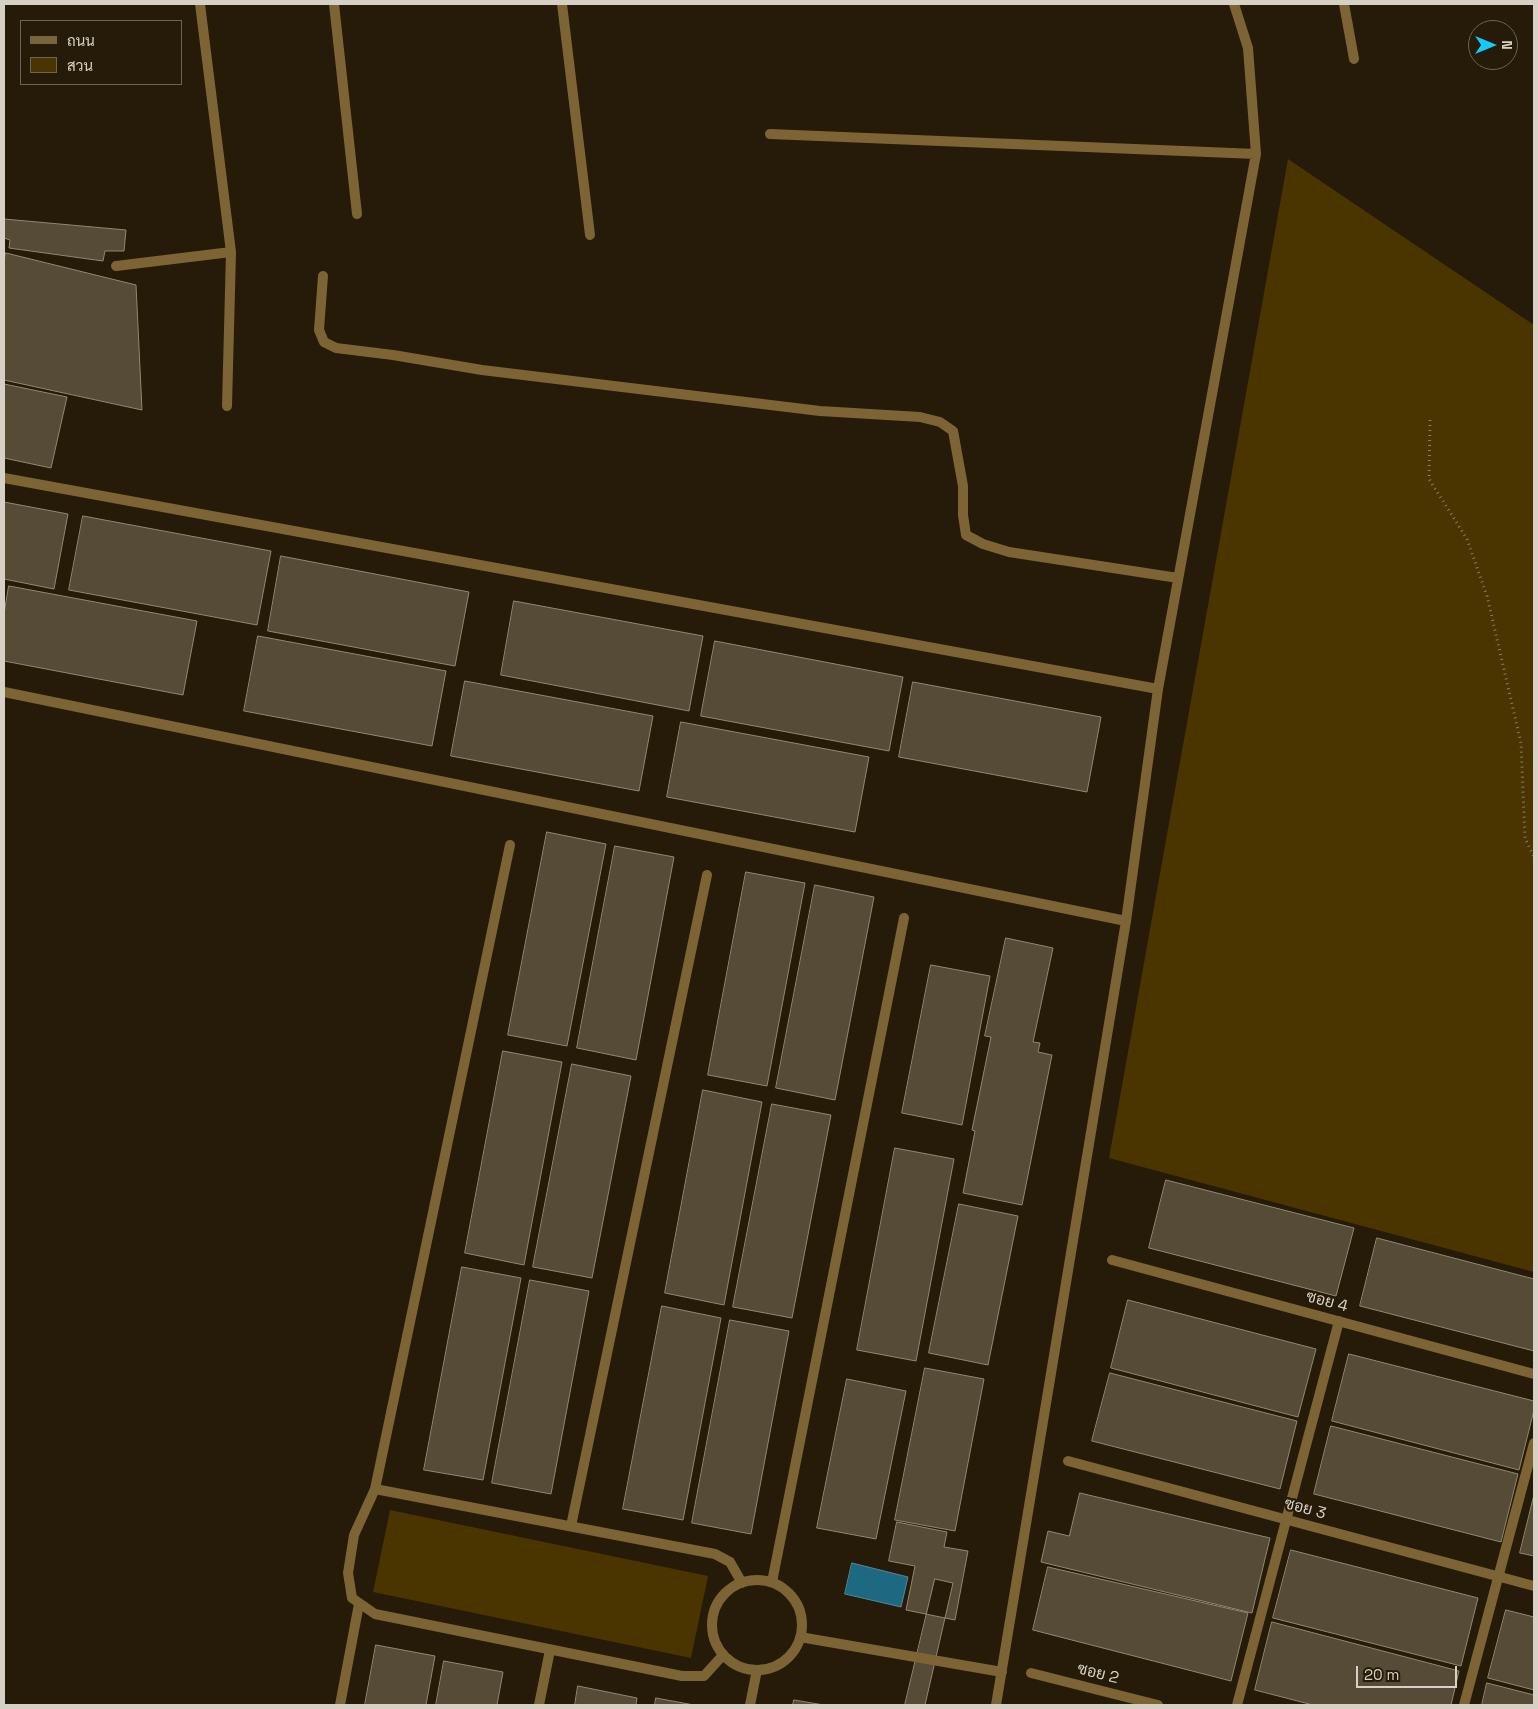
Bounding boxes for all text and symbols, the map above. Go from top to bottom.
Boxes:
legend [20,20,182,85]
north arrow [1468,20,1518,70]
text: ถนน [67,31,95,50]
text: N [1498,40,1516,50]
text: สวน [67,56,93,75]
street label: ซอย 4 [1304,1287,1350,1317]
street label: ซอย 3 [1282,1494,1328,1524]
scale bar [1358,1656,1459,1688]
street label: ซอย 2 [1075,1660,1121,1688]
text: 20 m [1364,1665,1399,1684]

